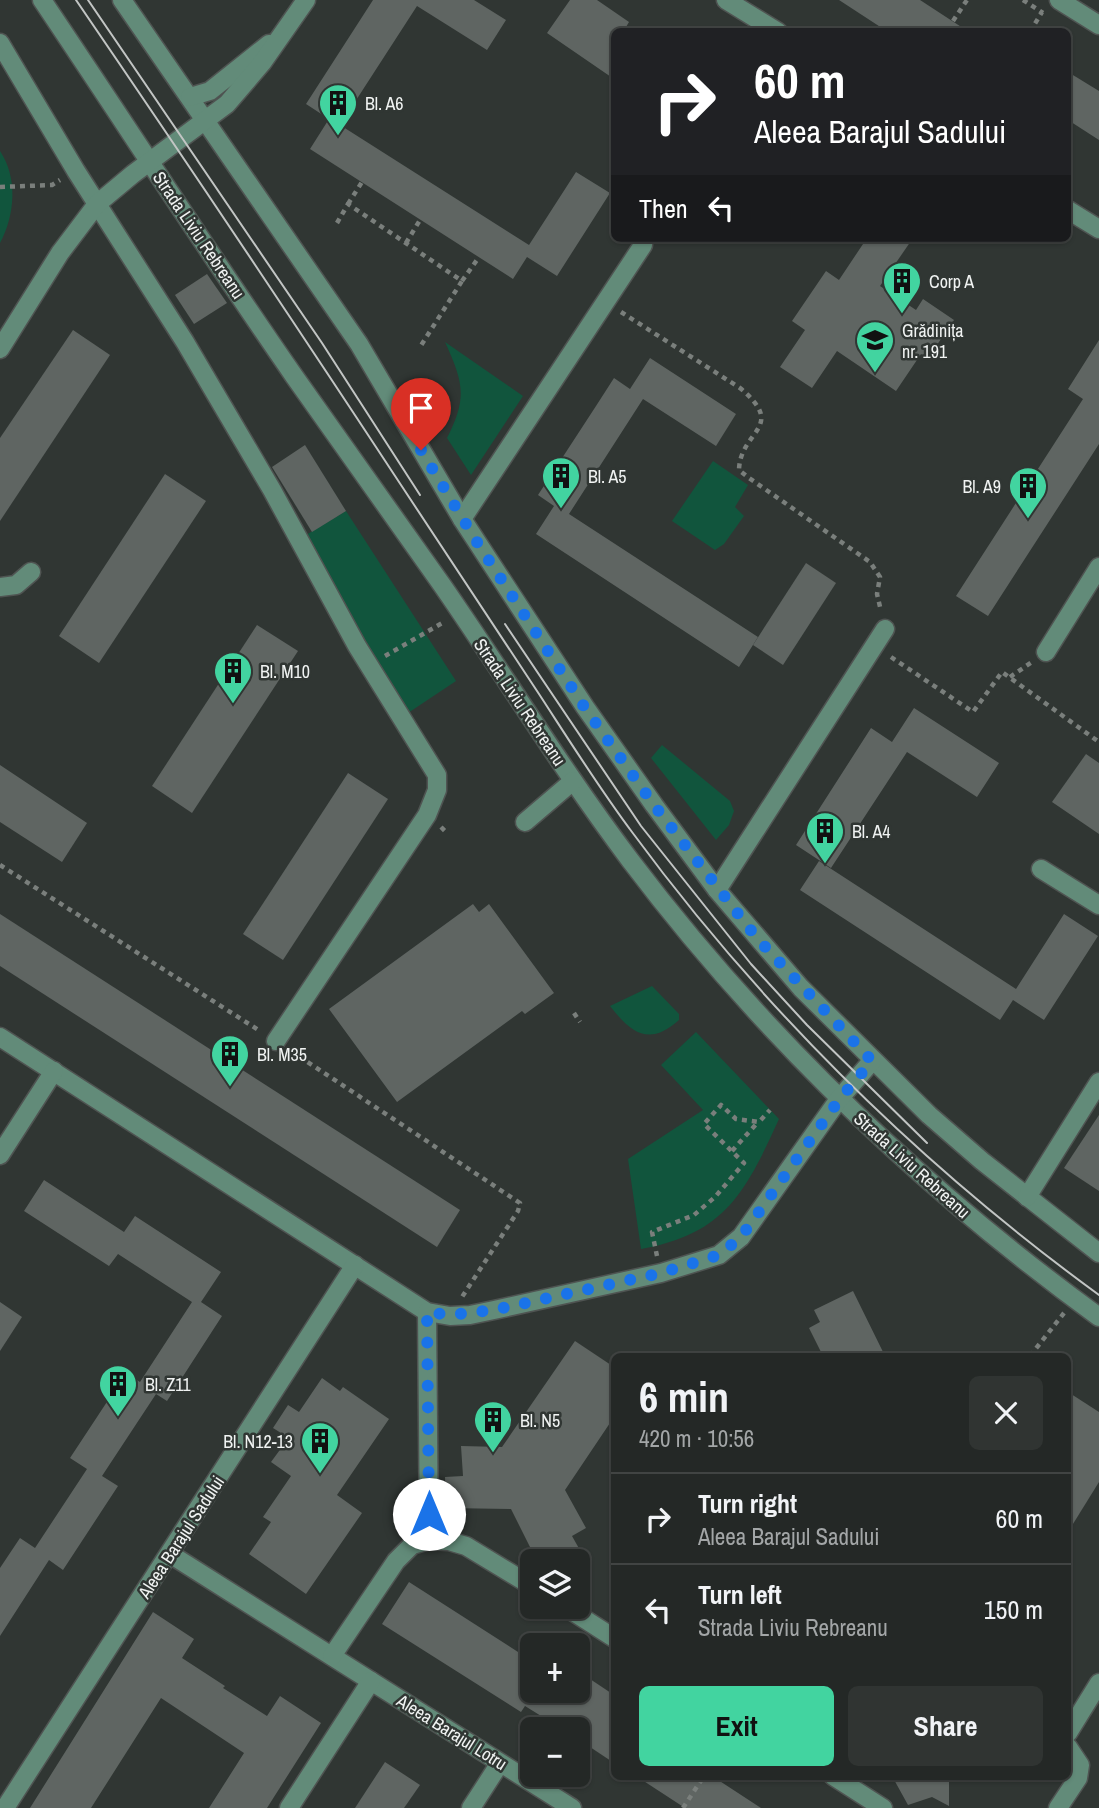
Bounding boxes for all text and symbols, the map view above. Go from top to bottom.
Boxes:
text: 60 m [754,47,846,113]
icon: right [639,56,730,147]
building icon: Bl. A6 [317,82,359,137]
place label: Bl. A6 [365,91,404,116]
text: Aleea Barajul Sadului [754,110,1006,153]
street label: Strada Liviu Rebreanu [147,166,251,304]
icon: left [702,189,740,227]
text: Then [639,191,688,226]
building icon: Corp A [881,260,923,315]
place label: Corp A [929,269,974,294]
place label: Grădinița nr. 191 [902,318,964,364]
school or university icon: Grădinița nr. 191 [854,319,896,374]
pin [391,378,451,450]
icon: arrive [402,389,440,427]
building icon: Bl. A5 [540,455,582,510]
place label: Bl. A5 [588,464,627,489]
building icon: Bl. A9 [1007,465,1049,520]
place label: Bl. A9 [962,474,1001,499]
street label: Strada Liviu Rebreanu [468,633,572,771]
building icon: Bl. M10 [212,650,254,705]
place label: Bl. M10 [260,659,310,684]
building icon: Bl. A4 [804,810,846,865]
place label: Bl. A4 [852,819,891,844]
building icon: Bl. M35 [209,1033,251,1088]
place label: Bl. M35 [257,1042,307,1067]
street label: Strada Liviu Rebreanu [848,1106,976,1224]
building icon: Bl. Z11 [97,1363,139,1418]
text: 6 min [639,1369,729,1425]
place label: Bl. Z11 [145,1372,191,1397]
button: close [969,1376,1043,1450]
building icon: Bl. N5 [472,1399,514,1454]
place label: Bl. N5 [520,1408,560,1433]
building icon: Bl. N12-13 [299,1420,341,1475]
text: 420 m · 10:56 [639,1423,754,1454]
place label: Bl. N12-13 [223,1429,293,1454]
street label: Aleea Barajul Sadului [131,1471,230,1604]
position arrow [392,1477,466,1551]
text: Turn right [698,1486,797,1521]
icon: right [639,1500,677,1538]
text: 60 m [996,1501,1043,1536]
text: Aleea Barajul Sadului [698,1521,879,1552]
map controls [520,1549,590,1787]
button: layers [520,1549,590,1619]
text: Turn left [698,1577,782,1612]
icon: left [639,1591,677,1629]
text: 150 m [984,1592,1043,1627]
text: Strada Liviu Rebreanu [698,1612,888,1643]
button: + [520,1633,590,1703]
button: Exit [639,1686,834,1766]
button: Share [848,1686,1043,1766]
street label: Aleea Barajul Lotru [391,1688,512,1776]
button: − [520,1717,590,1787]

